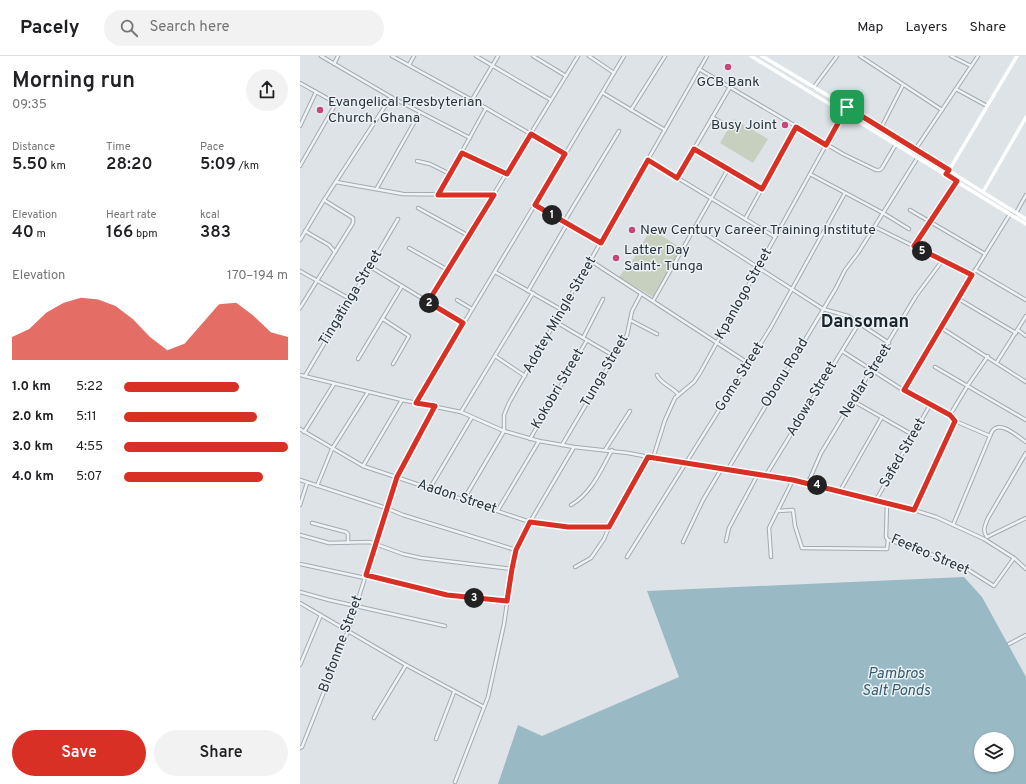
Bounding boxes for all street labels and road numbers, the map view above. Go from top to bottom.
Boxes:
street label: Kpanlogo Street [712,245,776,343]
street label: Tingatinga Street [316,247,386,349]
street label: Adotey Mingle Street [520,254,600,376]
street label: Tunga Street [577,332,633,410]
street label: Obonu Road [758,335,812,411]
street label: Gome Street [712,339,768,415]
street label: Nedlar Street [837,341,895,421]
street label: Kokobri Street [528,346,588,432]
street label: Adowa Street [783,359,841,439]
street label: Safed Street [876,415,930,491]
street label: Aadon Street [415,476,499,518]
street label: Feefeo Street [888,531,972,579]
street label: Blofonme Street [316,593,366,695]

